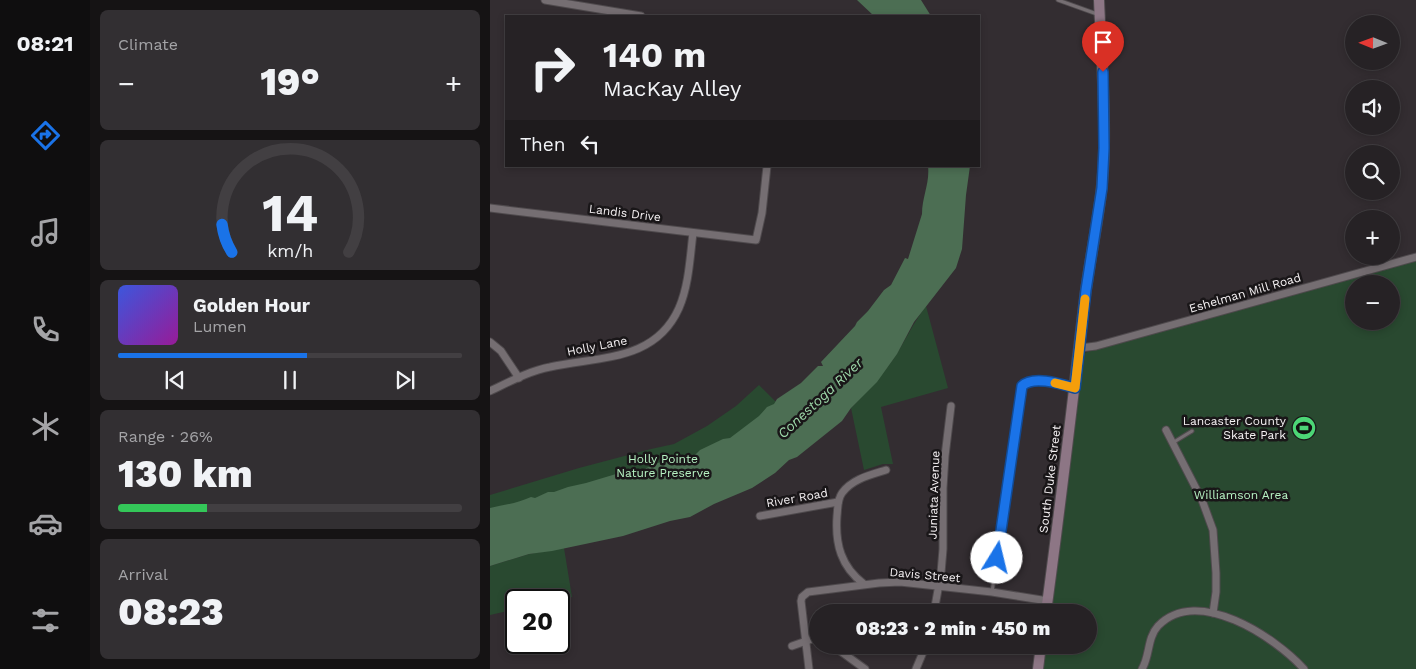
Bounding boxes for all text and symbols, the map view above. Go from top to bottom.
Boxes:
north arrow [1345,15,1400,70]
map controls [1345,15,1400,330]
pin [1082,21,1124,72]
icon: arrive [1089,28,1117,56]
text: 08:21 [16,31,74,56]
text: 140 m [603,34,706,76]
text: Climate [118,35,178,54]
icon: right [520,35,585,100]
text: 19° [260,60,320,104]
text: − [118,67,135,100]
text: + [445,67,462,100]
text: MacKay Alley [603,76,741,101]
button: sound [1345,80,1400,135]
icon: directions [28,118,63,153]
icon: left [576,130,604,158]
text: Then [520,133,566,156]
button: search [1345,145,1400,200]
text: 14 [262,183,318,244]
street label: Landis Drive [588,202,662,224]
button: + [1345,210,1400,265]
icon: music [28,215,63,250]
text: km/h [267,240,313,261]
street label: Eshelman Mill Road [1188,270,1302,316]
button: − [1345,275,1400,330]
text: Golden Hour [193,294,310,317]
icon: phone [28,312,63,347]
text: Lumen [193,317,247,336]
street label: Holly Lane [566,333,628,359]
water label: Conestoga River [774,354,866,441]
icon: previous [161,366,189,394]
icon: pause [276,366,304,394]
icon: next [391,366,419,394]
icon: climate [28,409,63,444]
place label: Lancaster County Skate Park [1183,414,1287,442]
sports icon: Lancaster County Skate Park [1291,415,1317,441]
street label: South Duke Street [1036,424,1064,534]
text: Range · 26% [118,427,213,446]
street label: Juniata Avenue [925,450,943,540]
text: 130 km [118,452,252,496]
park label: Holly Pointe Nature Preserve [616,452,710,480]
street label: River Road [765,486,829,510]
park label: Williamson Area [1194,488,1288,502]
icon: car [28,506,63,541]
position arrow [970,531,1022,583]
text: Arrival [118,565,168,584]
street label: Davis Street [889,565,961,585]
speed limit sign: 20 [505,589,570,654]
text: 08:23 [118,590,224,634]
icon: filters [28,603,63,638]
text: 08:23 · 2 min · 450 m [856,617,1050,640]

